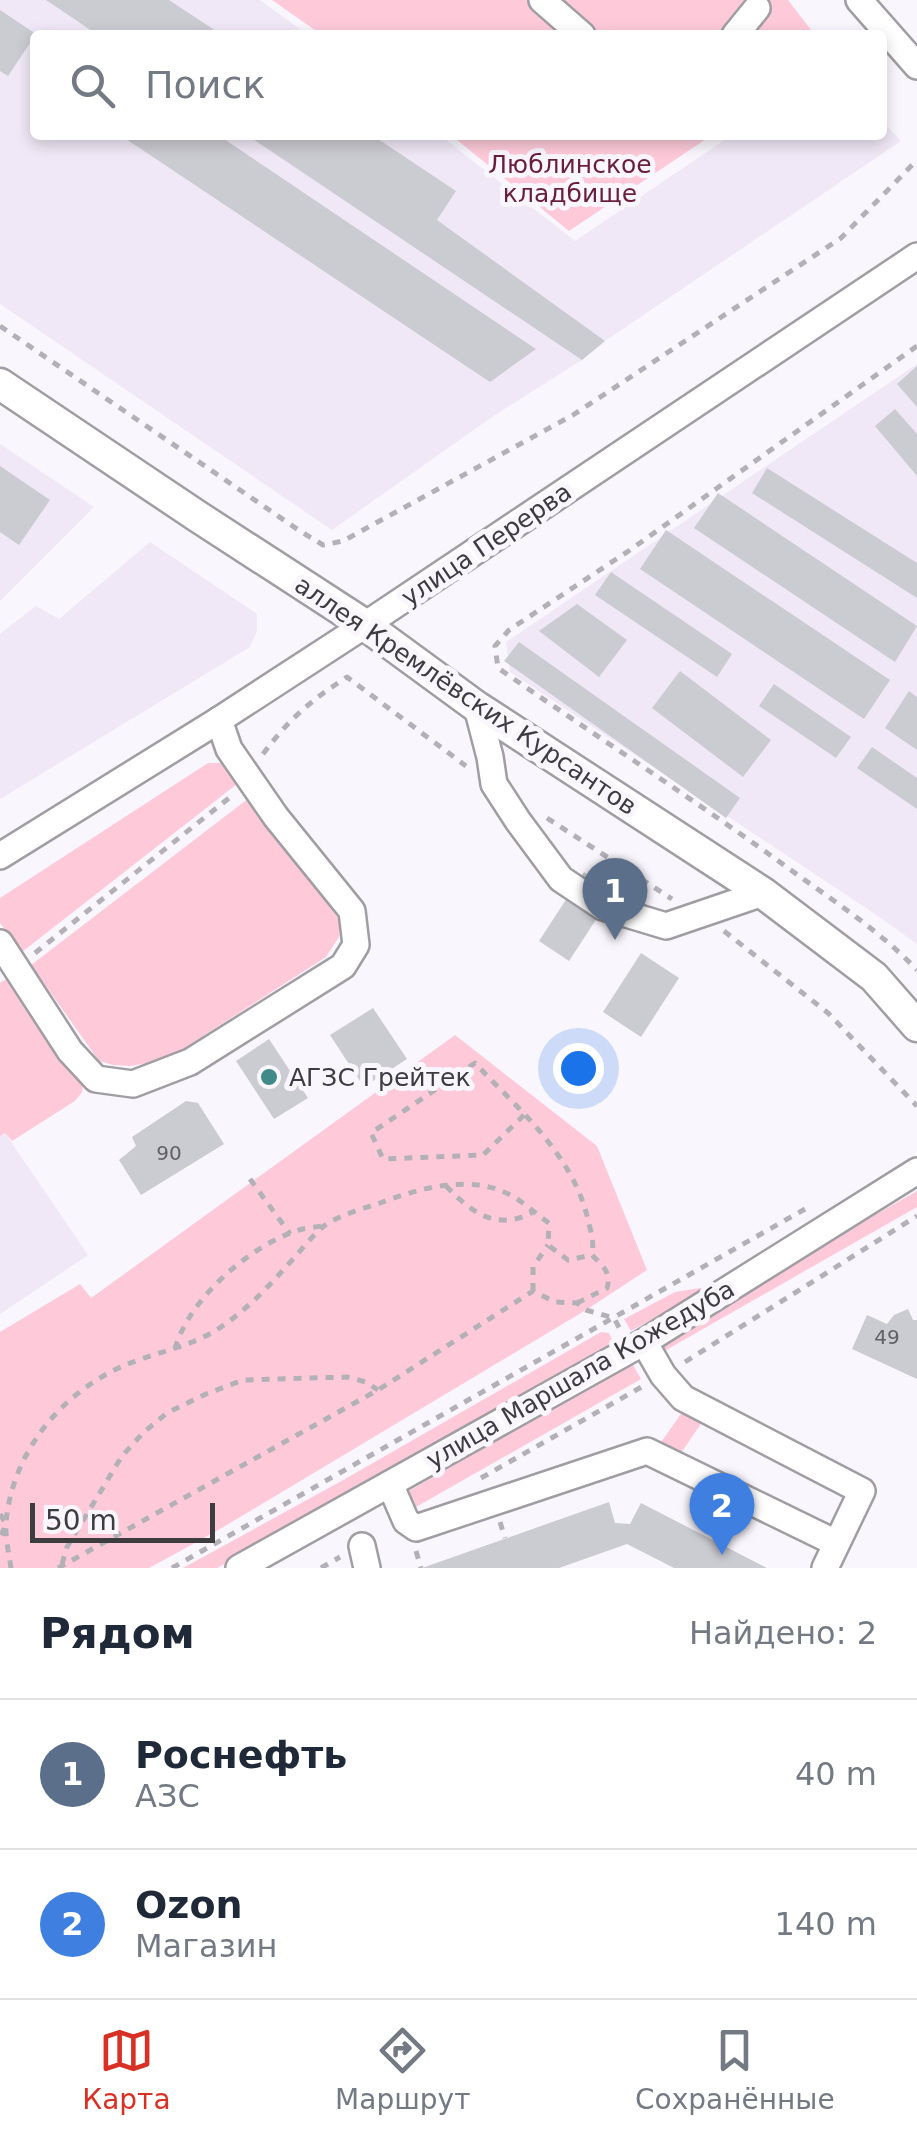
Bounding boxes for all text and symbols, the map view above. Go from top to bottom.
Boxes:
search box [30,30,887,140]
icon: search [65,58,120,113]
text: Поиск [145,63,265,107]
park label: Люблинское кладбище [488,150,652,208]
street label: улица Перерва [396,477,577,612]
street label: аллея Кремлёвских Курсантов [289,570,642,821]
pin: 1 [582,858,648,940]
your location [553,1043,604,1094]
place label: АГЗС Грейтек [289,1063,471,1092]
marker: АГЗС Грейтек [258,1066,280,1088]
house number: 90 [156,1141,182,1165]
street label: улица Маршала Кожедуба [421,1274,740,1475]
house number: 49 [874,1325,900,1349]
pin: 2 [690,1472,754,1555]
scale bar [30,1498,215,1542]
text: 50 m [45,1504,117,1537]
text: Рядом [40,1609,195,1658]
text: Найдено: 2 [689,1614,877,1652]
text: Роснефть [135,1733,347,1777]
text: 1 [61,1755,84,1793]
text: 40 m [795,1755,877,1793]
text: АЗС [135,1777,200,1815]
text: Ozon [135,1883,243,1927]
text: 2 [61,1905,84,1943]
text: 140 m [775,1905,877,1943]
text: Магазин [135,1927,277,1965]
tab: Карта [82,2023,171,2116]
tab: Маршрут [335,2023,470,2116]
tab: Сохранённые [635,2023,835,2116]

